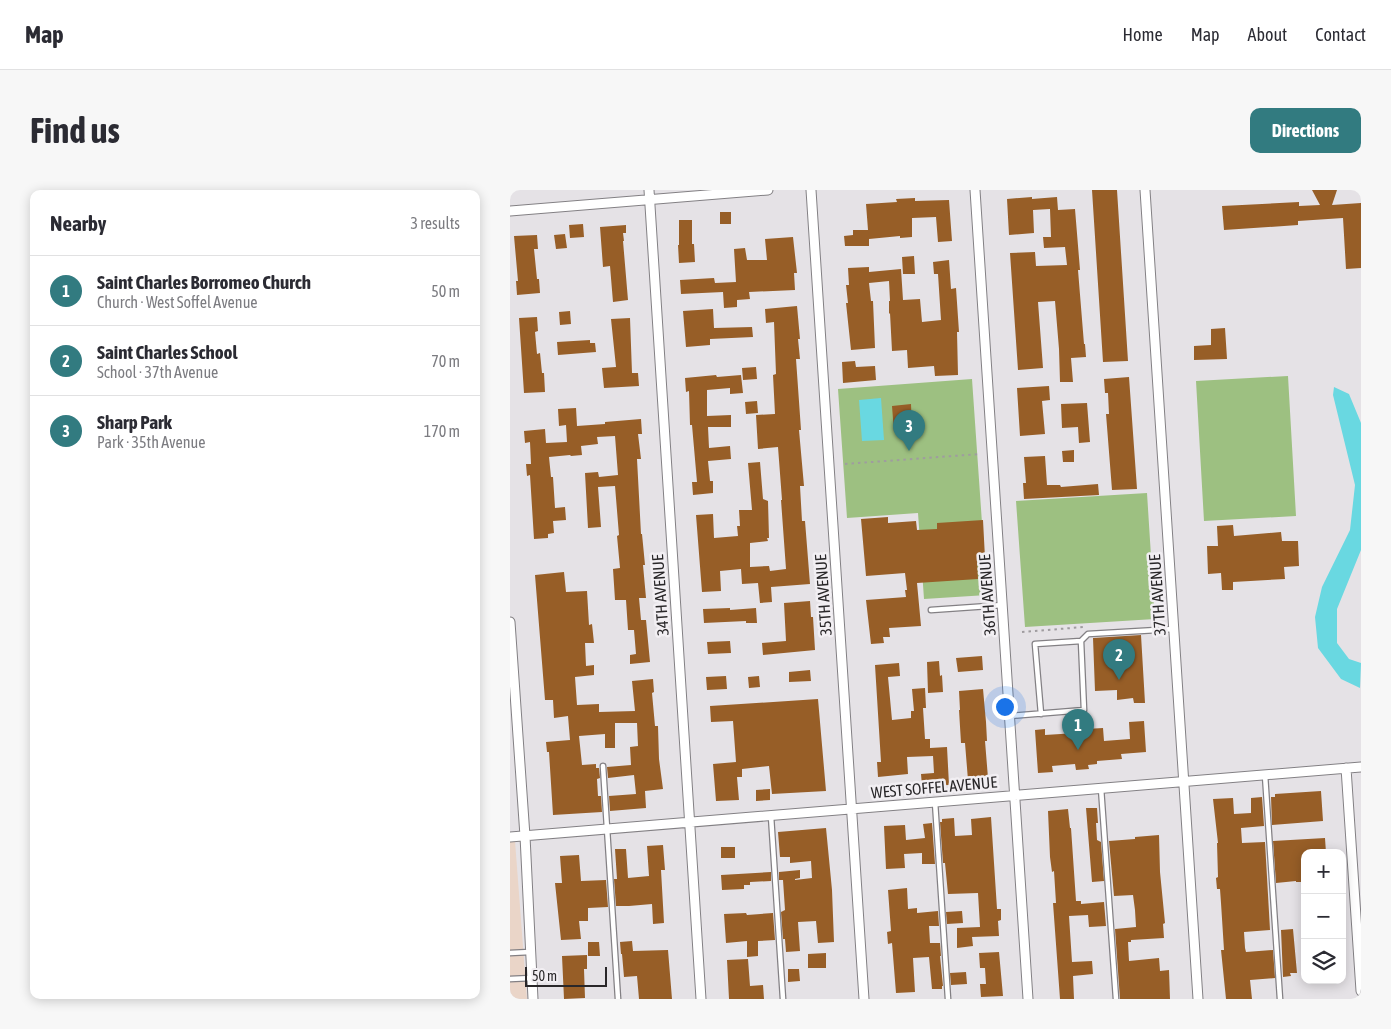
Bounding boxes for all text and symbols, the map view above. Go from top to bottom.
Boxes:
text: Map [25,21,64,48]
text: Home [1123,24,1163,45]
text: Map [1191,24,1220,45]
text: About [1248,24,1287,45]
text: Contact [1315,24,1366,45]
button: Directions [1250,108,1361,153]
text: Find us [30,110,120,150]
text: Nearby [50,211,106,235]
text: 3 results [410,214,460,232]
text: Saint Charles Borromeo Church [97,271,311,293]
text: 1 [62,282,70,300]
text: 50 m [431,282,460,300]
text: Church · West Soffel Avenue [97,293,258,311]
text: Saint Charles School [97,341,238,363]
text: 2 [62,352,70,370]
text: 70 m [431,352,460,370]
text: School · 37th Avenue [97,363,218,381]
pin: 3 [893,410,925,451]
text: Sharp Park [97,411,172,433]
text: 3 [62,422,70,440]
text: 170 m [424,422,460,440]
text: Park · 35th Avenue [97,433,205,451]
street label: 34TH AVENUE [648,554,672,636]
street label: 35TH AVENUE [811,554,835,636]
street label: 36TH AVENUE [975,554,999,636]
street label: 37TH AVENUE [1145,554,1169,636]
pin: 2 [1103,639,1135,680]
your location [992,694,1018,720]
pin: 1 [1062,709,1094,750]
street label: WEST SOFFEL AVENUE [870,773,998,801]
map controls [1301,849,1346,984]
button: + [1301,849,1346,894]
button: − [1301,894,1346,939]
button: layers [1301,939,1346,984]
scale bar [525,964,608,987]
text: 50 m [532,968,557,984]

